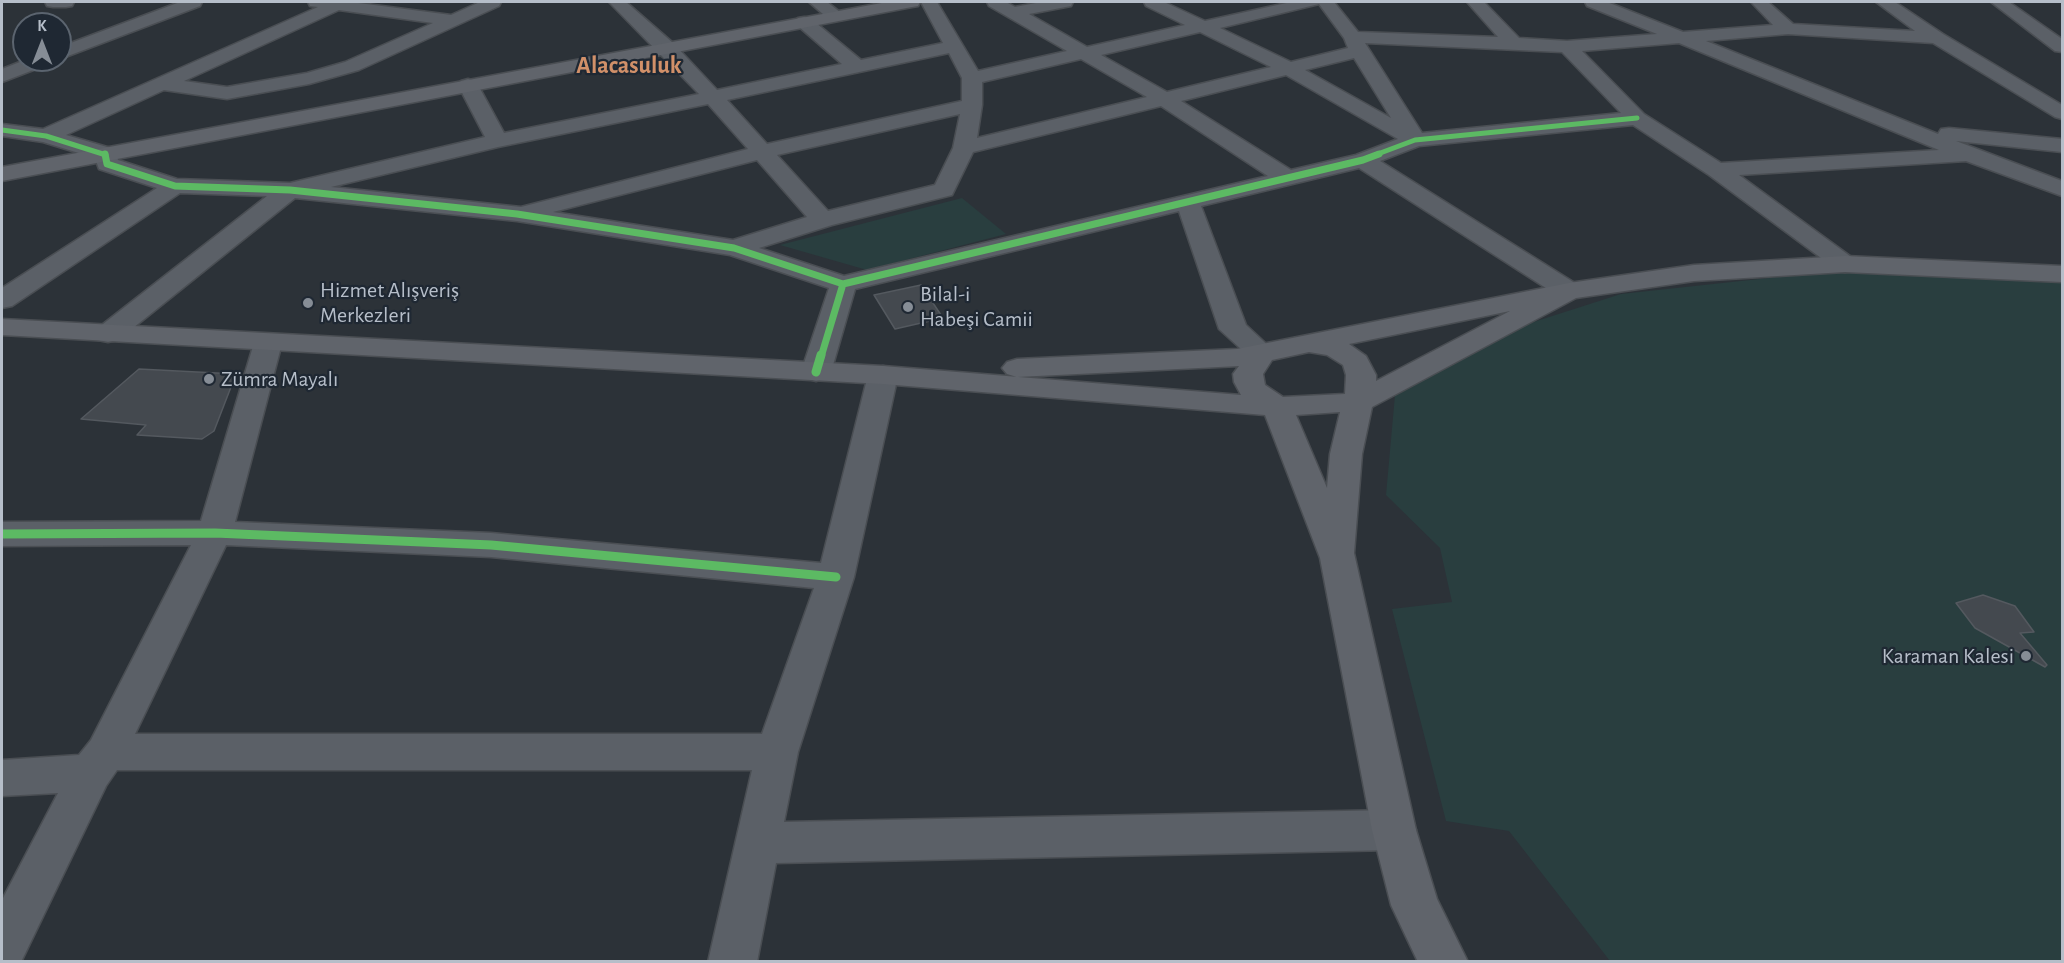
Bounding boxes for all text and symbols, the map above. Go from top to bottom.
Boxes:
north arrow [12,12,72,72]
text: K [37,18,47,34]
district label: Alacasuluk [576,52,682,80]
place label: Hizmet Alışveriş Merkezleri [320,277,459,328]
place label: Bilal-i Habeşi Camii [920,281,1033,332]
marker: Hizmet Alışveriş Merkezleri [301,296,315,310]
marker: Bilal-i Habeşi Camii [901,300,915,314]
place label: Zümra Mayalı [221,366,338,392]
marker: Zümra Mayalı [202,372,216,386]
place label: Karaman Kalesi [1882,643,2014,669]
marker: Karaman Kalesi [2019,649,2033,663]

